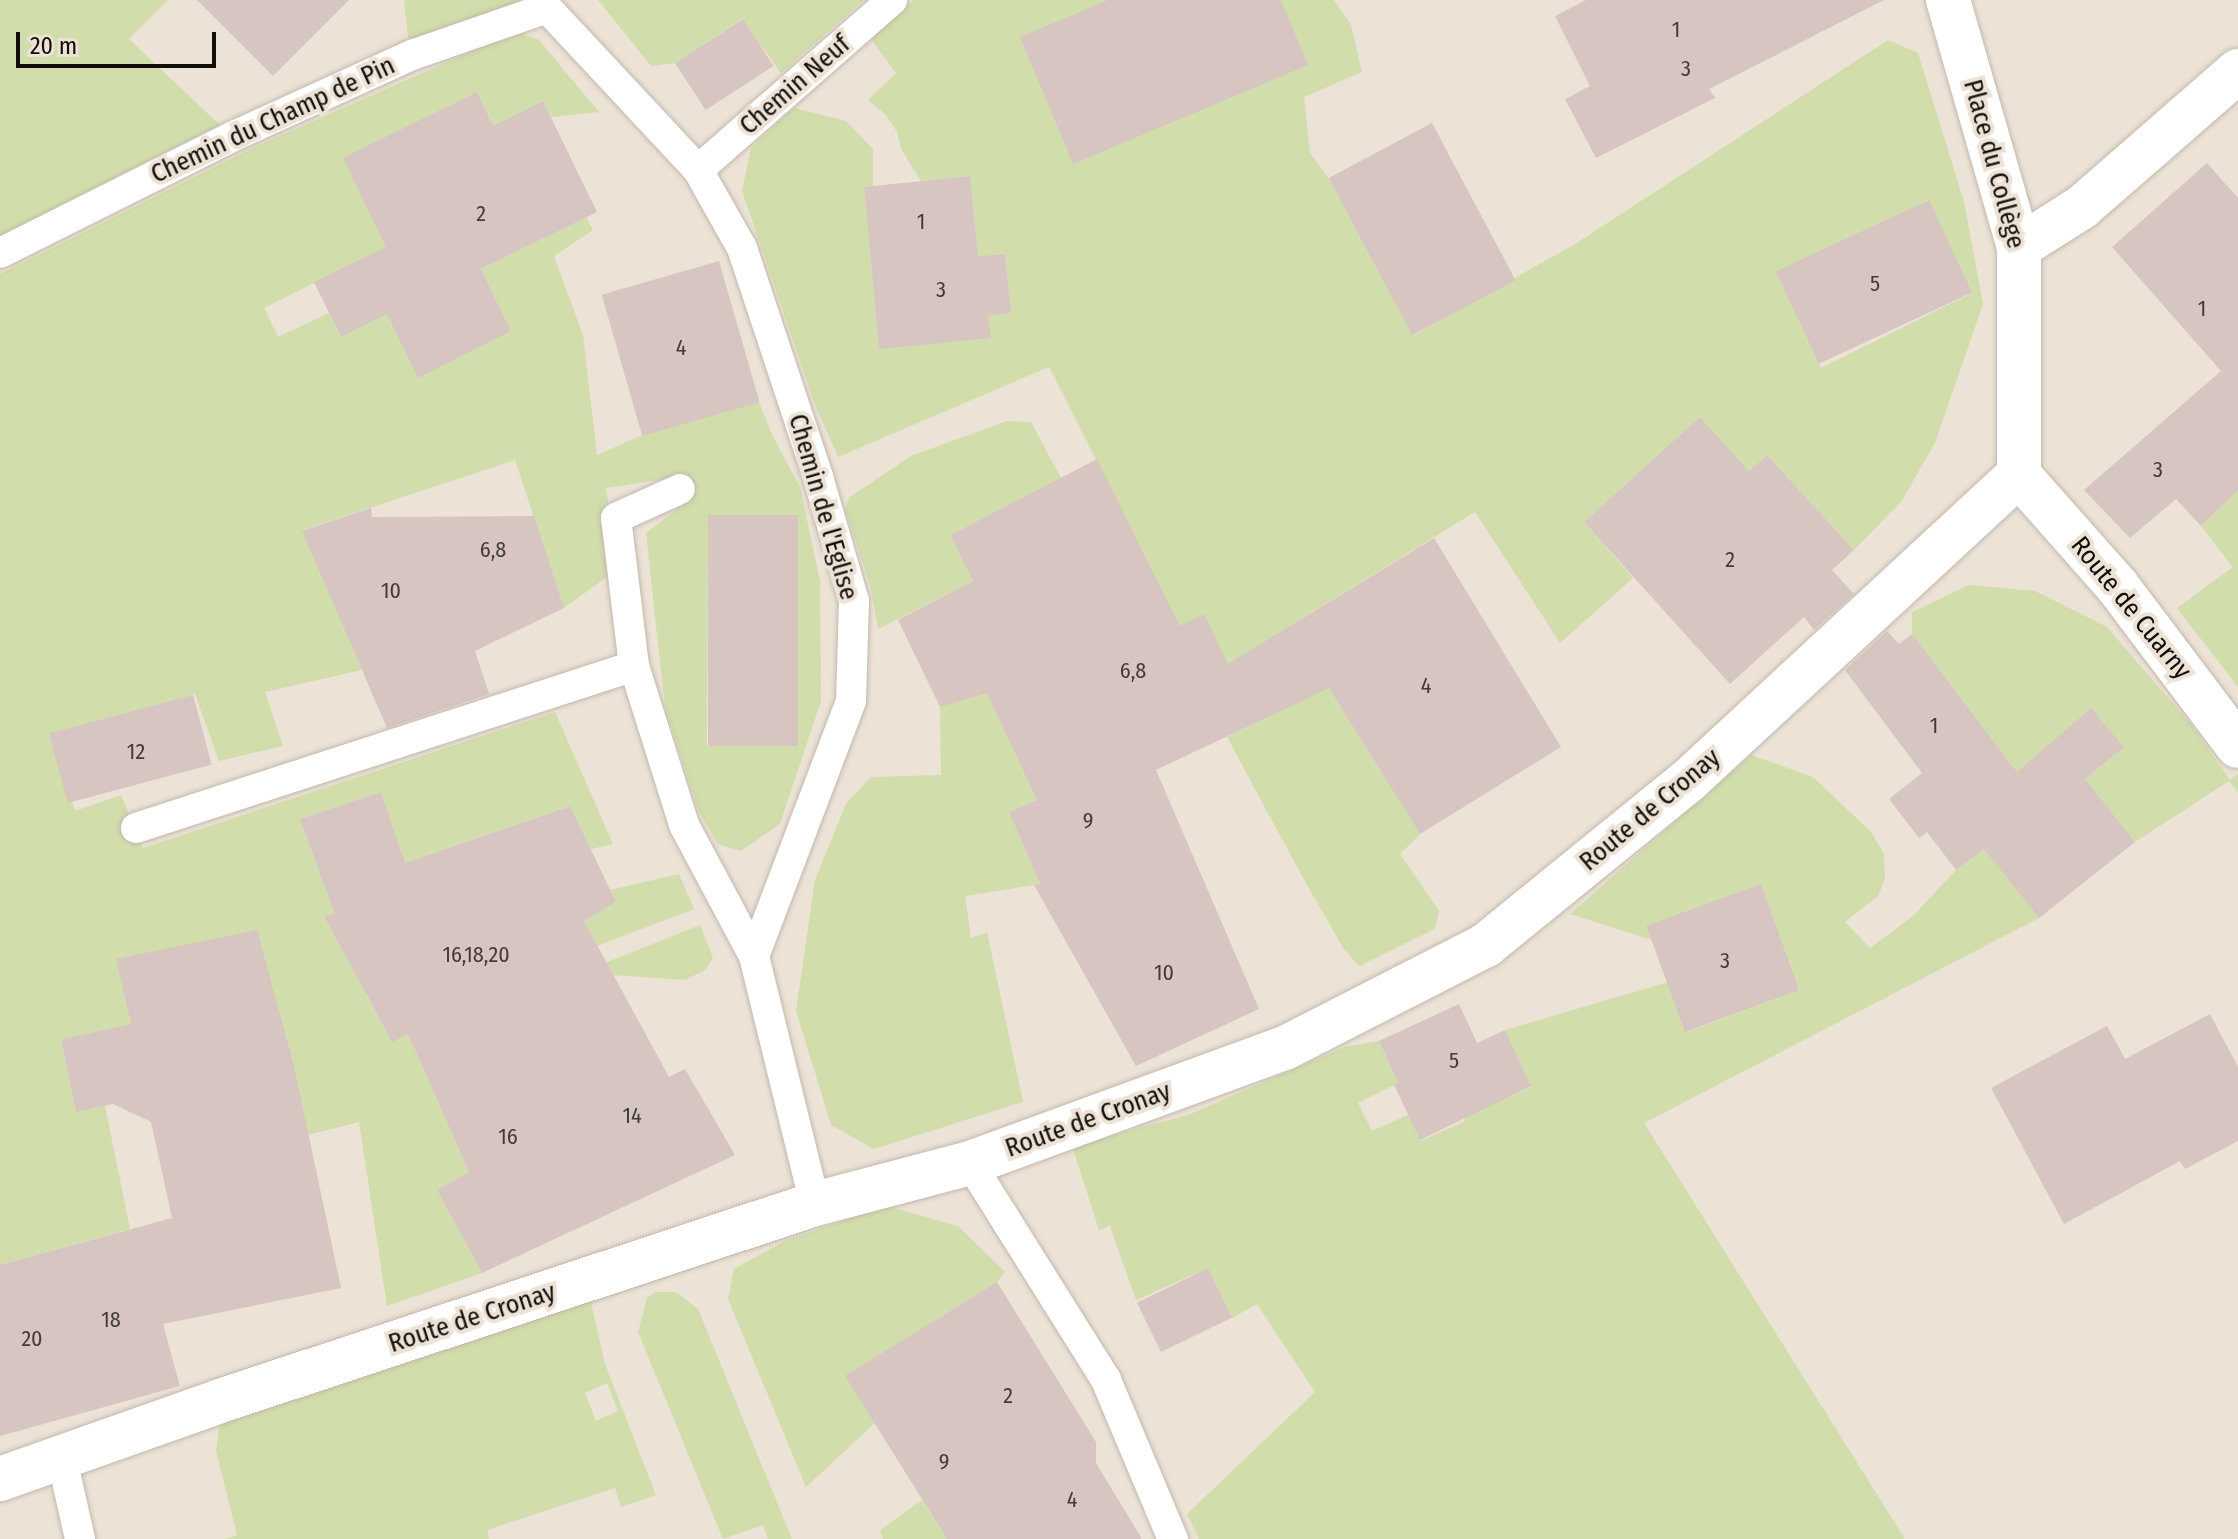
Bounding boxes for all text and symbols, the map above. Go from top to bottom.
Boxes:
scale bar [20,16,220,66]
house number: 1 [1672,17,1680,43]
street label: Chemin Neuf [733,29,857,141]
text: 20 m [30,32,77,60]
street label: Chemin du Champ de Pin [146,50,400,190]
house number: 3 [1681,56,1691,82]
street label: Place du Collège [1956,76,2032,252]
house number: 2 [476,201,486,227]
house number: 1 [917,209,925,235]
house number: 5 [1870,271,1880,297]
house number: 3 [936,277,946,303]
house number: 1 [2198,296,2206,322]
house number: 4 [676,335,686,361]
street label: Chemin de l'Eglise [782,411,864,603]
house number: 3 [2153,457,2163,483]
street label: Route de Cuarny [2064,530,2198,686]
house number: 6,8 [480,537,506,563]
house number: 2 [1725,547,1735,573]
house number: 10 [381,578,401,604]
house number: 6,8 [1120,658,1146,684]
house number: 4 [1421,673,1431,699]
house number: 1 [1930,713,1938,739]
house number: 12 [127,739,145,765]
street label: Route de Cronay [1574,742,1726,878]
house number: 9 [1083,808,1093,834]
house number: 16,18,20 [442,942,510,968]
house number: 3 [1720,948,1730,974]
house number: 10 [1154,960,1174,986]
house number: 5 [1449,1048,1459,1074]
street label: Route de Cronay [1001,1076,1175,1164]
house number: 14 [622,1103,642,1129]
house number: 16 [498,1124,518,1150]
street label: Route de Cronay [385,1276,559,1360]
house number: 18 [101,1307,121,1333]
house number: 20 [21,1326,43,1352]
house number: 2 [1003,1383,1013,1409]
house number: 9 [939,1449,949,1475]
house number: 4 [1067,1487,1077,1513]

